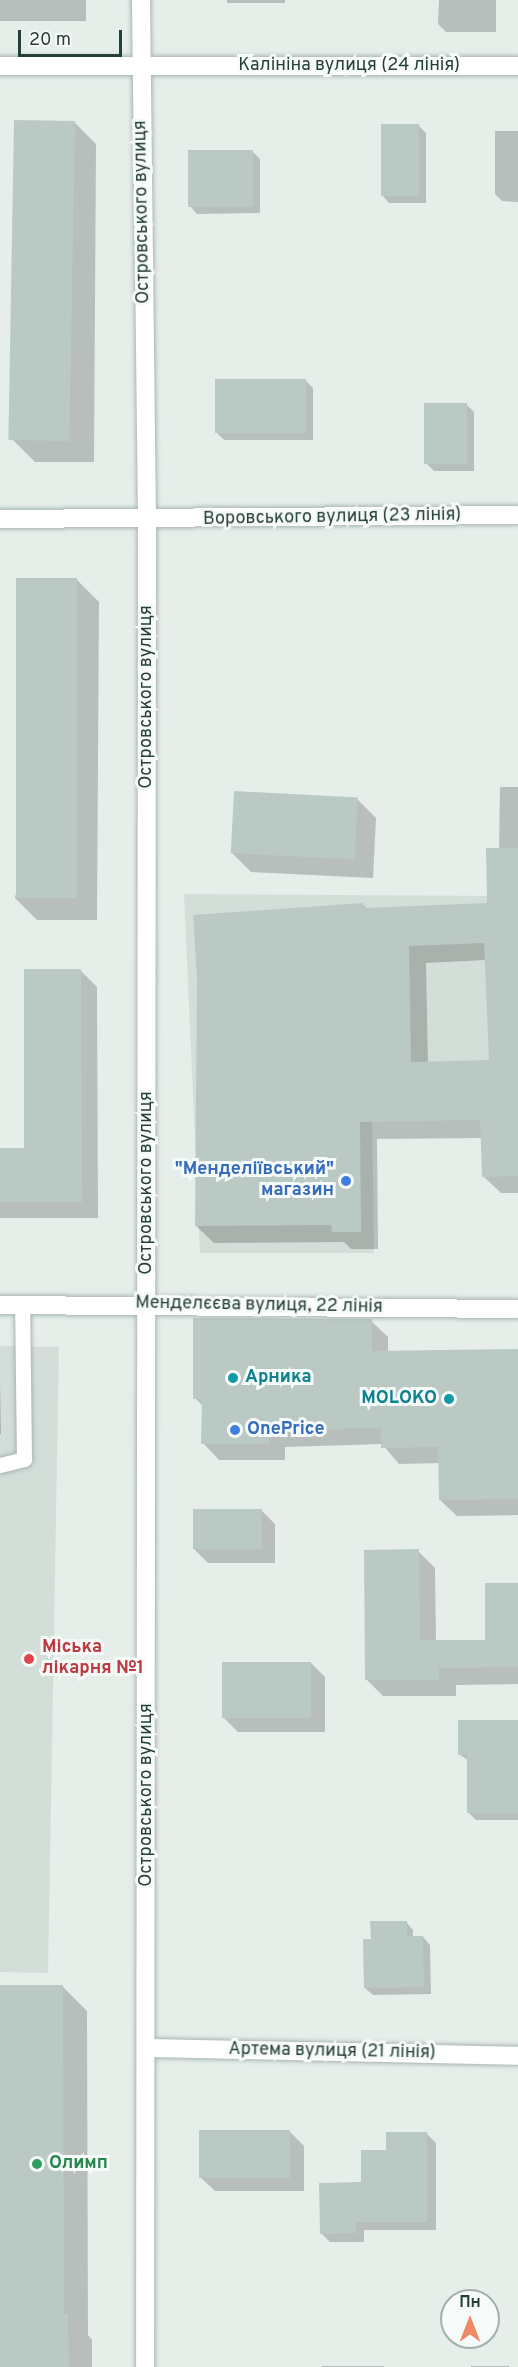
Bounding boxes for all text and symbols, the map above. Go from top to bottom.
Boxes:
scale bar [21,18,124,56]
text: 20 m [29,29,71,52]
street label: Калініна вулиця (24 лiнiя) [238,55,460,77]
street label: Островського вулиця [131,120,155,304]
street label: Воровського вулиця (23 лiнiя) [203,505,461,531]
street label: Островського вулиця [136,605,158,789]
street label: Островського вулиця [136,1091,158,1275]
place label: "Менделіївський" магазин [175,1160,334,1202]
marker: "Менделіївський" магазин [339,1174,353,1188]
street label: Менделєєва вулиця, 22 лінія [135,1293,383,1319]
place label: Арника [245,1367,311,1389]
marker: Арника [226,1371,240,1385]
place label: MOLOKO [361,1388,437,1410]
marker: MOLOKO [442,1392,456,1406]
place label: OnePrice [247,1419,325,1441]
marker: OnePrice [228,1423,242,1437]
place label: Міська лікарня №1 [42,1638,144,1680]
marker: Міська лікарня №1 [20,1650,38,1668]
street label: Островського вулиця [136,1703,158,1887]
street label: Артема вулиця (21 лiнiя) [228,2039,436,2065]
place label: Олимп [49,2153,108,2175]
marker: Олимп [30,2157,44,2171]
north arrow [440,2289,500,2349]
text: Пн [459,2293,481,2313]

